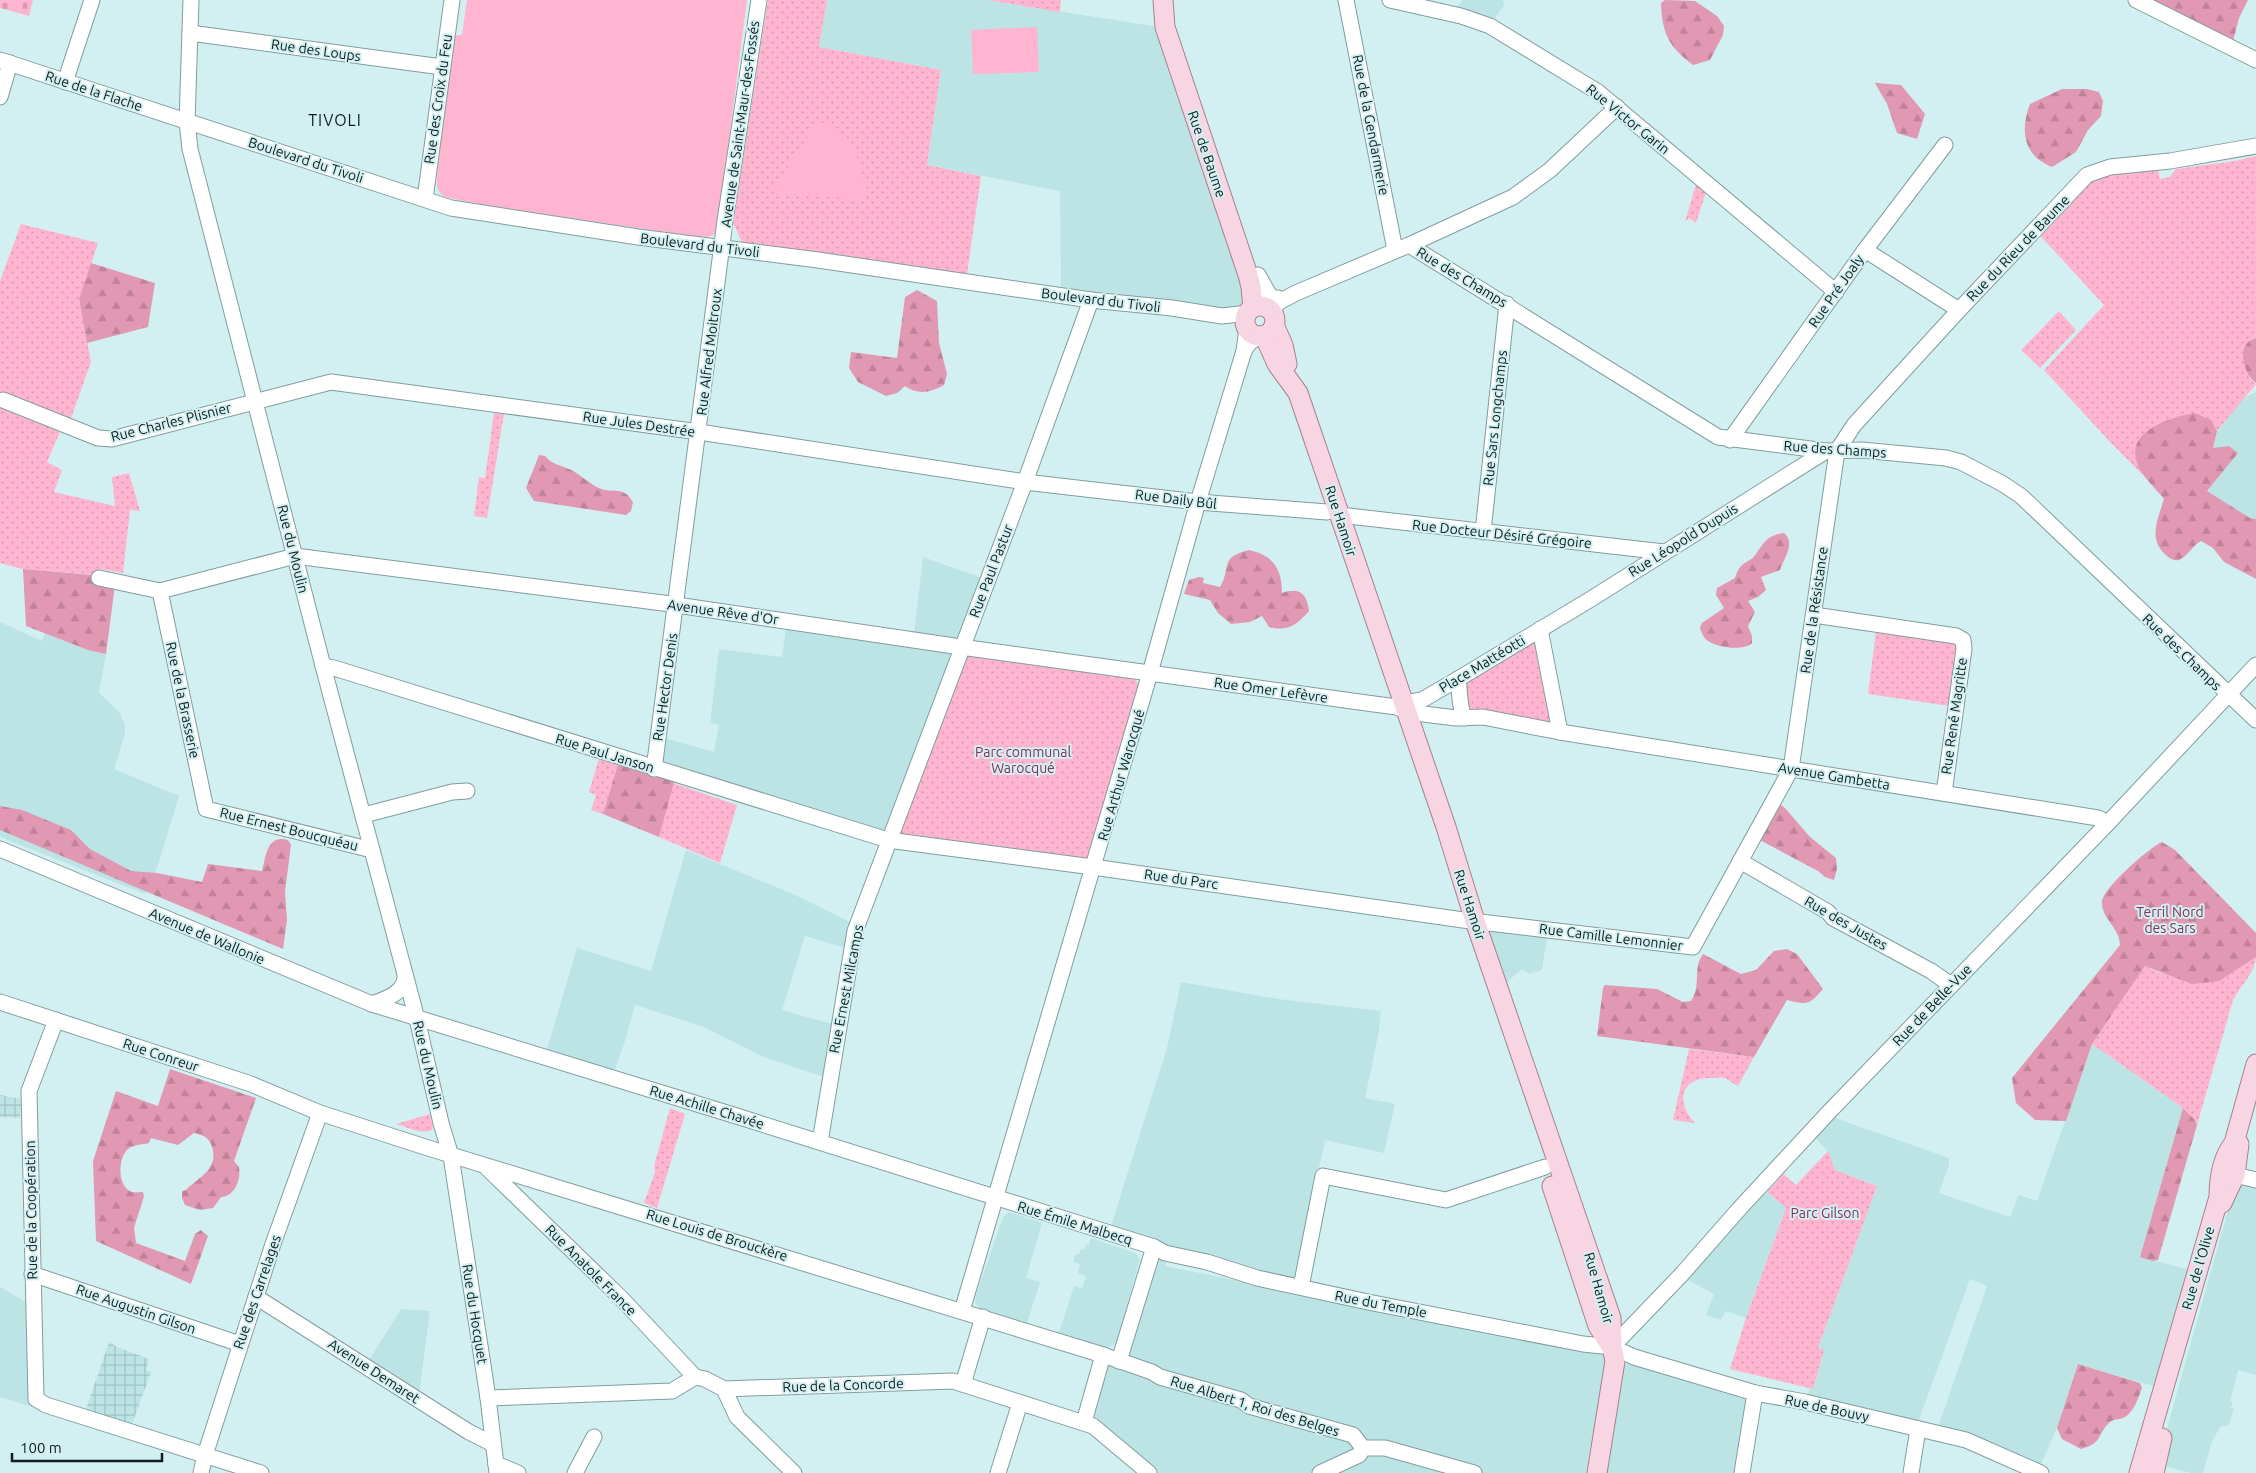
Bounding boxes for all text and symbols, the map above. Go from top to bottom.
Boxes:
street label: Avenue de Saint-Maur-des-Fossés [718,20,762,228]
street label: Rue des Croix du Feu [421,33,455,165]
street label: Rue des Loups [270,36,362,64]
street label: Rue de la Gendarmerie [1350,53,1392,197]
street label: Rue de la Flache [43,68,145,114]
street label: Rue Victor Garin [1583,81,1673,157]
street label: Rue de Baume [1185,109,1229,199]
district label: TIVOLI [308,111,362,129]
street label: Boulevard du Tivoli [246,134,366,186]
street label: Rue du Rieu de Baume [1963,192,2073,304]
street label: Boulevard du Tivoli [639,230,761,260]
street label: Rue des Champs [1414,244,1510,310]
street label: Rue Pré Joaly [1805,251,1867,330]
street label: Boulevard du Tivoli [1040,285,1162,315]
street label: Rue Alfred Moitroux [693,288,725,416]
street label: Rue Sars Longchamps [1480,349,1510,487]
street label: Rue Charles Plisnier [109,399,233,445]
street label: Rue Jules Destrée [582,408,696,440]
street label: Rue des Champs [1783,437,1887,461]
street label: Rue Hamoir [1322,484,1360,559]
street label: Rue Daily Bûl [1134,486,1218,512]
street label: Rue Léopold Dupuis [1625,500,1741,580]
street label: Rue du Moulin [274,503,312,595]
street label: Rue Docteur Désiré Grégoire [1412,517,1592,551]
street label: Rue Paul Pastur [966,522,1016,620]
street label: Rue de la Résistance [1797,546,1831,674]
street label: Avenue Rêve d'Or [666,596,780,628]
street label: Rue des Champs [2139,610,2225,694]
street label: Rue Hector Denis [649,632,681,742]
street label: Place Mattéotti [1436,632,1528,696]
street label: Rue de la Brasserie [163,640,203,760]
street label: Rue René Magritte [1938,657,1970,775]
street label: Rue Omer Lefèvre [1213,674,1329,706]
street label: Rue Arthur Warocqué [1095,708,1147,842]
street label: Rue Paul Janson [554,730,656,776]
park label: Parc communal Warocqué [975,744,1071,776]
street label: Avenue Gambetta [1777,759,1891,793]
street label: Rue Ernest Boucquéau [218,804,360,854]
street label: Rue du Parc [1143,866,1219,892]
street label: Rue Hamoir [1451,868,1489,943]
street label: Rue des Justes [1802,893,1890,953]
street label: Avenue de Wallonie [147,904,267,968]
park label: Terril Nord des Sars [2136,904,2204,936]
street label: Rue Camille Lemonnier [1538,920,1684,954]
street label: Rue Ernest Milcamps [826,923,866,1055]
street label: Rue de Belle-Vue [1889,961,1975,1049]
street label: Rue du Moulin [410,1019,446,1111]
street label: Rue Conreur [121,1035,202,1075]
street label: Rue Achille Chavée [648,1082,766,1132]
street label: Rue de la Coopération [22,1140,40,1280]
street label: Rue Émile Malbecq [1016,1197,1135,1248]
park label: Parc Gilson [1790,1205,1860,1221]
street label: Rue Louis de Brouckère [644,1206,790,1264]
street label: Rue Anatole France [542,1221,640,1319]
street label: Rue de l'Olive [2178,1224,2218,1312]
street label: Rue des Carrelages [230,1233,284,1351]
street label: Rue Hamoir [1581,1250,1617,1326]
street label: Rue du Hocquet [459,1263,491,1366]
street label: Rue Augustin Gilson [74,1281,198,1337]
street label: Rue du Temple [1334,1287,1428,1321]
street label: Avenue Demaret [325,1335,423,1407]
street label: Rue Albert 1, Roi des Belges [1169,1373,1341,1439]
street label: Rue de la Concorde [782,1375,904,1395]
street label: Rue de Bouvy [1783,1391,1871,1425]
scale bar [12,1430,162,1462]
text: 100 m [20,1439,62,1456]

